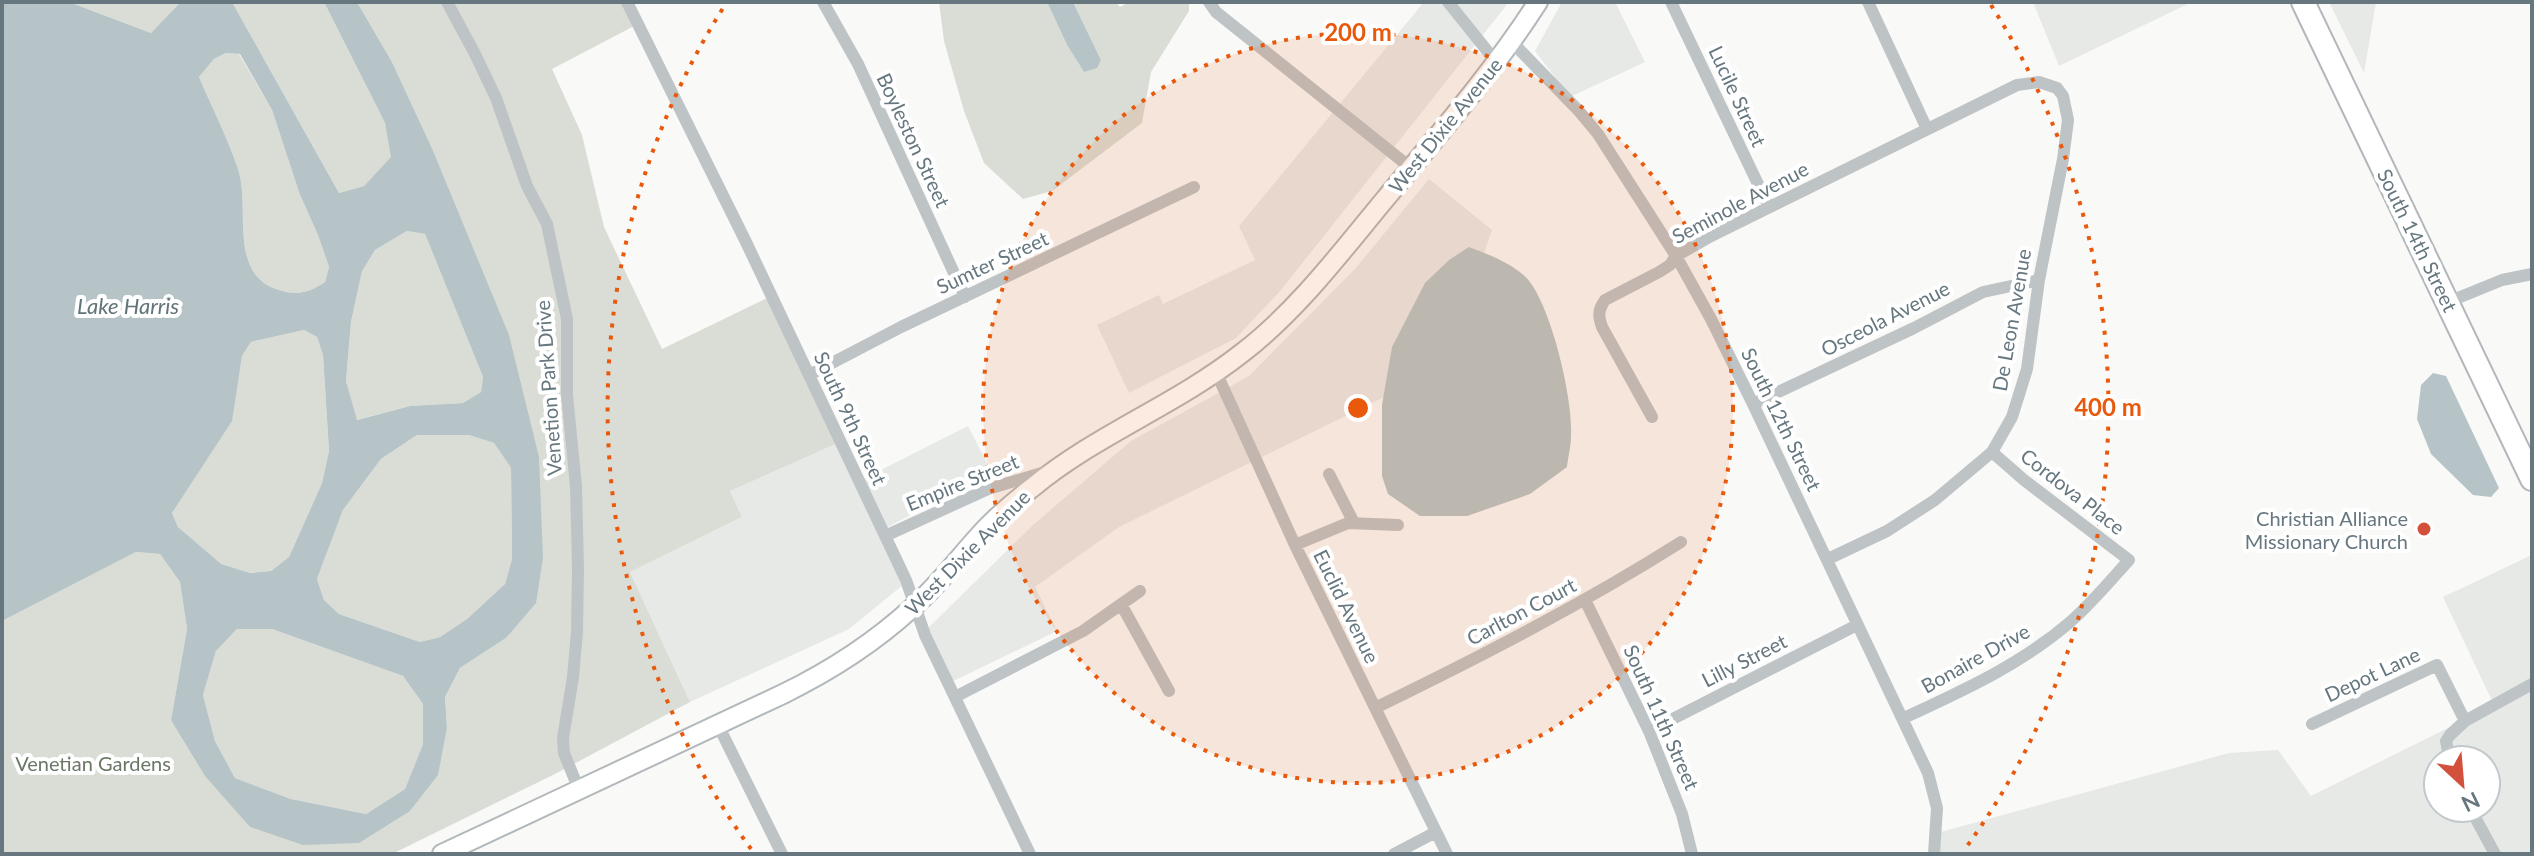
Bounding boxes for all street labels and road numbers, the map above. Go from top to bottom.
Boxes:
street label: Lucile Street [1704,42,1772,150]
street label: West Dixie Avenue [1383,53,1507,197]
street label: Boyleston Street [872,69,956,211]
street label: Seminole Avenue [1668,156,1812,248]
street label: South 14th Street [2373,165,2463,315]
street label: Sumter Street [932,226,1052,298]
street label: De Leon Avenue [1987,247,2035,393]
street label: Osceola Avenue [1817,275,1953,361]
street label: Venetion Park Drive [530,299,566,477]
street label: South 12th Street [1737,344,1827,494]
street label: South 9th Street [810,347,892,489]
street label: Cordova Place [2016,443,2130,539]
street label: Empire Street [902,449,1022,515]
street label: West Dixie Avenue [900,485,1034,619]
street label: Euclid Avenue [1309,545,1385,667]
street label: Carlton Court [1462,572,1580,650]
street label: Bonaire Drive [1917,618,2033,698]
street label: Lilly Street [1698,628,1790,692]
street label: South 11th Street [1619,641,1705,793]
street label: Depot Lane [2321,642,2423,706]

